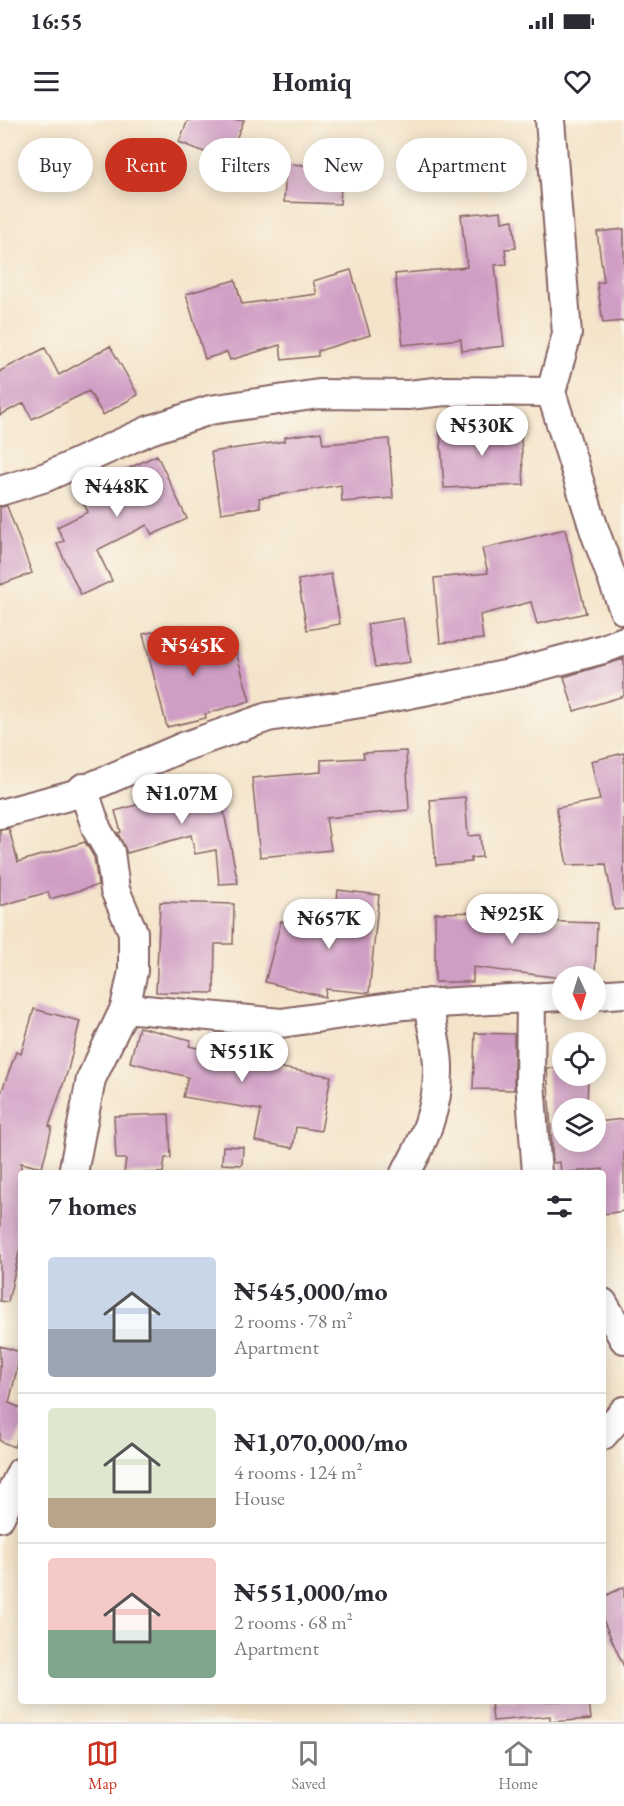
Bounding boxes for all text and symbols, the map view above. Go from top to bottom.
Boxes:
text: 16:55 [30,7,83,36]
text: Homiq [272,64,352,99]
icon: menu [30,65,63,98]
icon: heart [561,65,594,98]
chip: Buy [18,138,93,192]
chip: Rent [105,138,187,192]
chip: Filters [199,138,291,192]
chip: New [303,138,384,192]
chip: Apartment [396,138,527,192]
pin: ₦530K [440,406,524,457]
text: ₦530K [450,412,514,438]
pin: ₦448K [75,467,159,518]
text: ₦448K [85,473,149,499]
pin: ₦545K [151,626,235,677]
text: ₦545K [161,632,225,658]
pin: ₦1.07M [133,774,231,825]
text: ₦1.07M [146,780,218,806]
pin: ₦925K [470,894,554,945]
pin: ₦657K [287,899,371,950]
text: ₦925K [480,900,544,926]
text: ₦657K [297,905,361,931]
north arrow [552,966,606,1020]
map controls [552,966,606,1152]
pin: ₦551K [200,1032,284,1083]
button: locate [552,1032,606,1086]
text: ₦551K [210,1038,274,1064]
button: layers [552,1098,606,1152]
text: 7 homes [48,1189,137,1223]
icon: filters [543,1190,576,1223]
text: ₦545,000/mo [234,1274,387,1308]
icon: home [96,1281,168,1353]
text: 2 rooms · 78 m² [234,1308,353,1334]
text: Apartment [234,1334,319,1360]
text: ₦1,070,000/mo [234,1425,408,1459]
icon: home [96,1432,168,1504]
text: 4 rooms · 124 m² [234,1459,362,1485]
text: House [234,1485,285,1511]
text: ₦551,000/mo [234,1575,387,1609]
icon: home [96,1582,168,1654]
text: 2 rooms · 68 m² [234,1609,353,1635]
text: Apartment [234,1635,319,1661]
tab: Map [86,1737,119,1794]
tab: Saved [292,1737,326,1794]
tab: Home [498,1737,538,1794]

